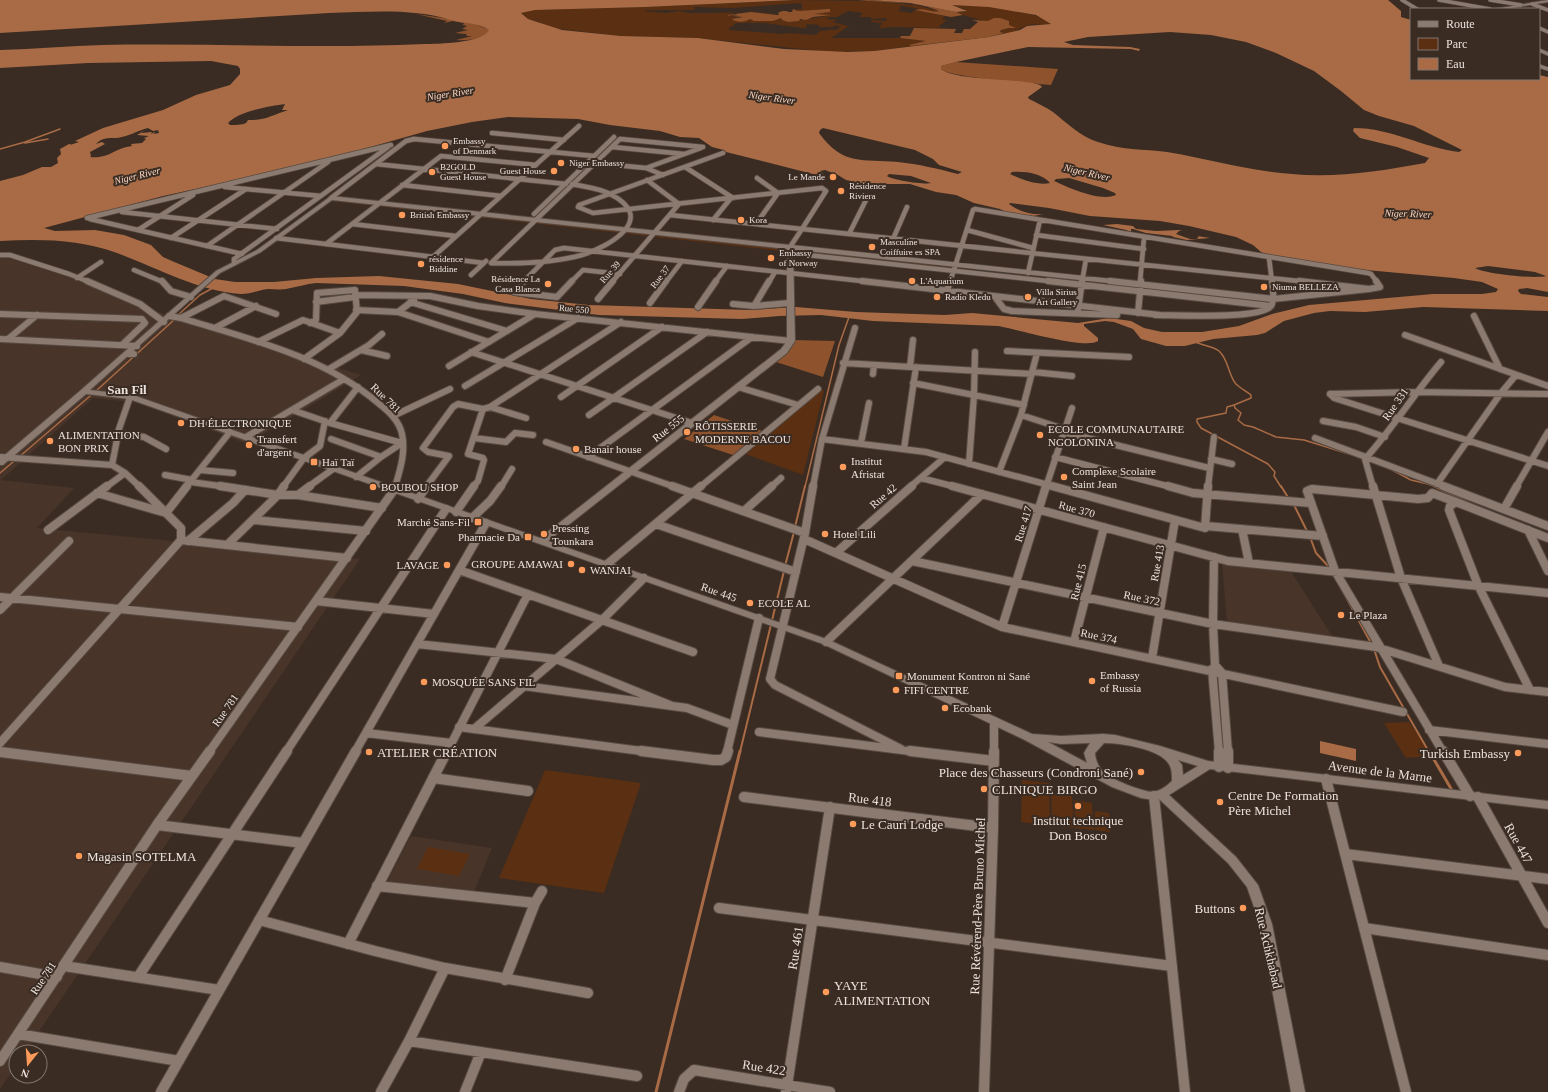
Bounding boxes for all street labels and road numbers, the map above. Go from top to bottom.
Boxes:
street label: Rue 39 [598,259,623,285]
street label: Rue 37 [648,263,672,290]
street label: Rue 550 [558,302,590,316]
street label: Rue 781 [369,381,403,415]
street label: Rue 331 [1379,385,1411,423]
street label: Rue 555 [650,412,687,444]
street label: Rue 42 [867,481,899,511]
street label: Rue 370 [1058,498,1097,520]
street label: Rue 417 [1012,504,1034,543]
street label: Rue 413 [1148,543,1166,582]
street label: Rue 415 [1068,562,1088,601]
street label: Rue 445 [700,580,739,604]
street label: Rue 372 [1123,588,1161,608]
street label: Rue 374 [1080,626,1119,646]
street label: Rue 781 [209,691,241,729]
street label: Avenue de la Marne [1327,758,1433,785]
street label: Rue 418 [847,789,893,810]
street label: Rue Révérend-Père Bruno Michel [967,817,988,995]
street label: Rue 447 [1501,820,1536,866]
street label: Rue Achkhabad [1252,906,1285,991]
street label: Rue 461 [785,925,806,971]
street label: Rue 781 [28,959,58,997]
street label: Rue 422 [741,1057,787,1078]

